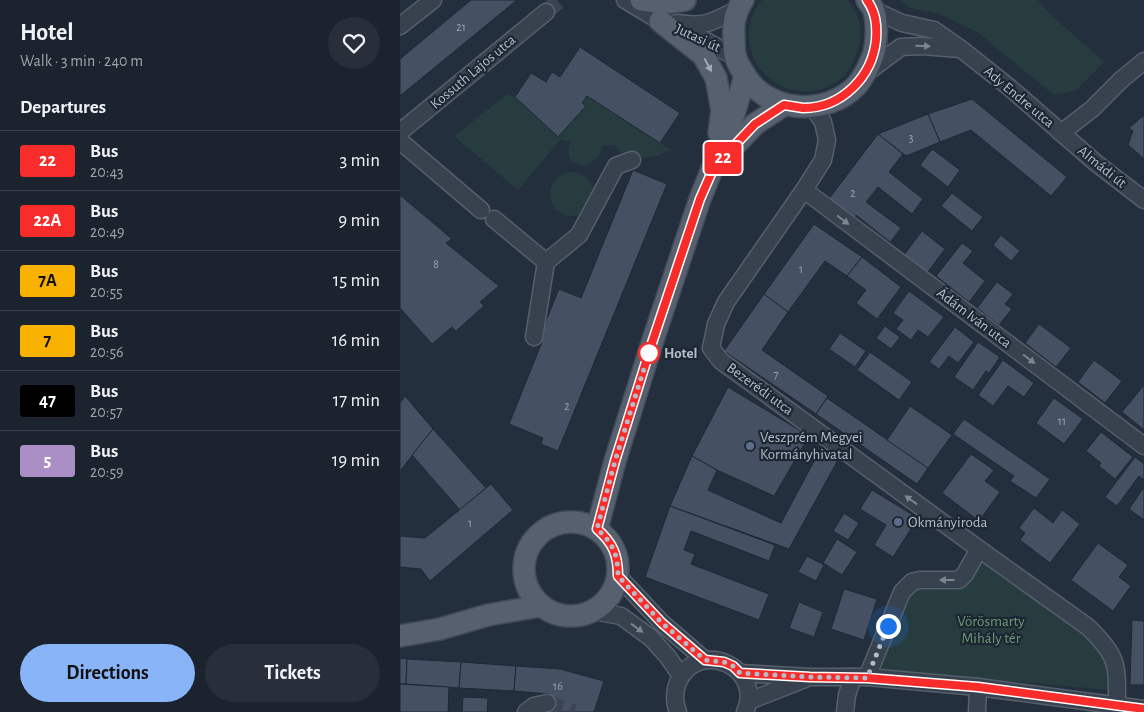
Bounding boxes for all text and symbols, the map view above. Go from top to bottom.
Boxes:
button: heart [328,17,380,69]
text: Hotel [20,21,74,45]
house number: 21 [456,21,466,33]
street label: Jutasi út [673,21,723,55]
street label: Kossuth Lajos utca [427,32,519,112]
one-way arrow [915,43,931,51]
text: Walk · 3 min · 240 m [20,53,143,69]
one-way arrow [704,58,713,71]
street label: Ady Endre utca [981,63,1057,131]
text: Departures [20,98,106,117]
house number: 3 [909,132,914,144]
text: Bus [90,142,118,161]
line badge: 22 [700,142,746,174]
street label: Almádi út [1075,143,1129,191]
text: 22 [715,149,731,167]
text: 3 min [339,151,380,170]
text: 22 [39,152,56,170]
text: 20:43 [90,164,124,180]
house number: 2 [850,187,856,199]
text: Bus [90,202,118,221]
text: 9 min [338,211,380,230]
text: 22A [34,212,61,230]
one-way arrow [836,214,849,225]
text: 20:49 [90,224,125,240]
house number: 8 [433,258,439,270]
text: Bus [90,262,118,281]
house number: 1 [799,263,803,275]
text: 15 min [333,271,380,290]
text: 7A [38,272,57,290]
text: 20:55 [90,284,123,300]
street label: Ádám Iván utca [934,284,1015,351]
text: Bus [90,322,118,341]
text: 16 min [332,331,380,350]
text: 7 [44,332,51,350]
marker: Hotel [638,342,660,364]
text: 20:56 [90,344,124,360]
place label: Hotel [664,346,697,361]
one-way arrow [1022,354,1036,364]
street label: Bezerédi utca [724,360,796,418]
house number: 7 [773,368,779,380]
text: Bus [90,382,118,401]
text: 17 min [333,391,380,410]
text: 47 [39,392,56,410]
house number: 2 [564,400,570,412]
text: 20:57 [90,404,123,420]
house number: 11 [1058,415,1066,427]
place label: Veszprém Megyei Kormányhivatal [760,430,863,462]
marker: Veszprém Megyei Kormányhivatal [744,440,756,452]
text: Bus [90,442,118,461]
text: 19 min [332,451,380,470]
text: 5 [44,452,51,470]
text: 20:59 [90,464,124,480]
one-way arrow [904,495,918,505]
place label: Okmányiroda [908,515,988,530]
marker: Okmányiroda [892,516,904,528]
house number: 1 [468,517,472,529]
one-way arrow [939,576,955,584]
your location [876,614,901,639]
park label: Vörösmarty Mihály tér [957,614,1025,646]
one-way arrow [630,623,644,633]
button: Directions [20,644,195,702]
button: Tickets [205,644,380,702]
house number: 16 [553,680,563,692]

